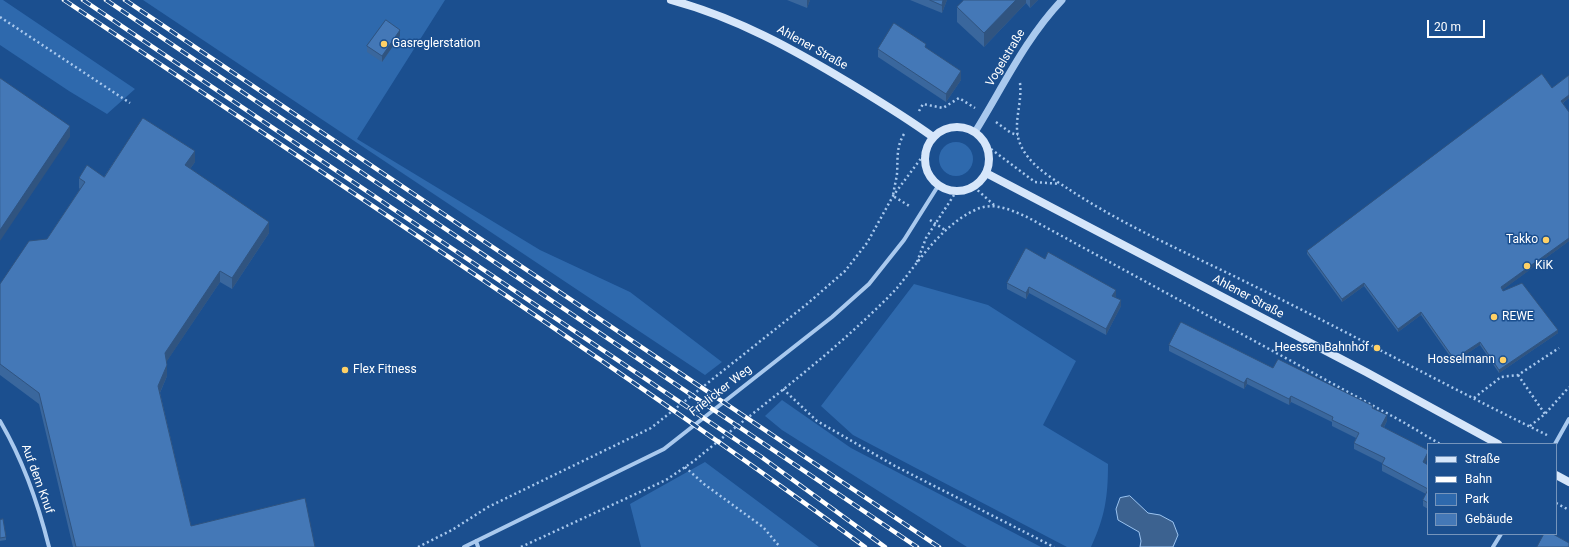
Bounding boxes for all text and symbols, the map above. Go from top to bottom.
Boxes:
scale bar [1429,12,1487,38]
text: 20 m [1434,20,1461,34]
street label: Ahlener Straße [774,23,850,73]
street label: Vogelstraße [983,27,1029,89]
place label: Gasreglerstation [392,37,480,51]
marker: Gasreglerstation [379,39,389,49]
place label: Takko [1506,233,1538,247]
marker: Takko [1541,235,1551,245]
place label: KiK [1535,259,1553,273]
marker: KiK [1522,261,1532,271]
street label: Ahlener Straße [1210,272,1286,322]
place label: REWE [1502,310,1534,324]
marker: REWE [1489,312,1499,322]
place label: Heessen Bahnhof [1274,341,1369,355]
marker: Heessen Bahnhof [1372,343,1382,353]
place label: Hosselmann [1428,353,1495,367]
marker: Hosselmann [1498,355,1508,365]
street label: Frielicker Weg [687,362,755,420]
place label: Flex Fitness [353,363,417,377]
marker: Flex Fitness [340,365,350,375]
street label: Auf dem Knuf [18,442,56,516]
legend [1427,443,1557,535]
text: Straße [1465,452,1500,466]
text: Bahn [1465,472,1492,486]
text: Park [1465,492,1489,506]
text: Gebäude [1465,512,1513,526]

